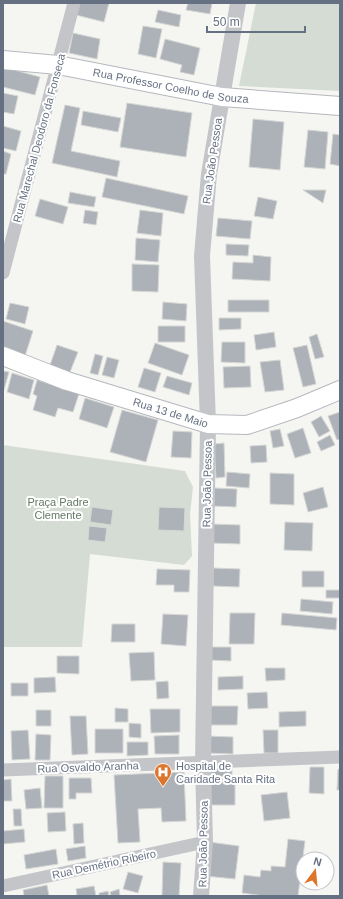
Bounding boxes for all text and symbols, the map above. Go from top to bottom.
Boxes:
scale bar [207,8,305,34]
text: 50 m [213,15,240,29]
street label: Rua Marechal Deodoro da Fonseca [11,51,68,224]
street label: Rua Professor Coelho de Souza [92,66,250,105]
street label: Rua João Pessoa [200,116,224,205]
street label: Rua 13 de Maio [132,396,210,430]
street label: Rua João Pessoa [200,440,214,528]
park label: Praça Padre Clemente [27,496,89,521]
street label: Rua Osvaldo Aranha [37,759,140,775]
place label: Hospital de Caridade Santa Rita [176,760,276,785]
hospital icon: Hospital de Caridade Santa Rita [153,762,173,787]
street label: Rua João Pessoa [196,800,210,888]
street label: Rua Demétrio Ribeiro [51,847,157,881]
north arrow [295,851,335,891]
text: N [312,855,323,868]

